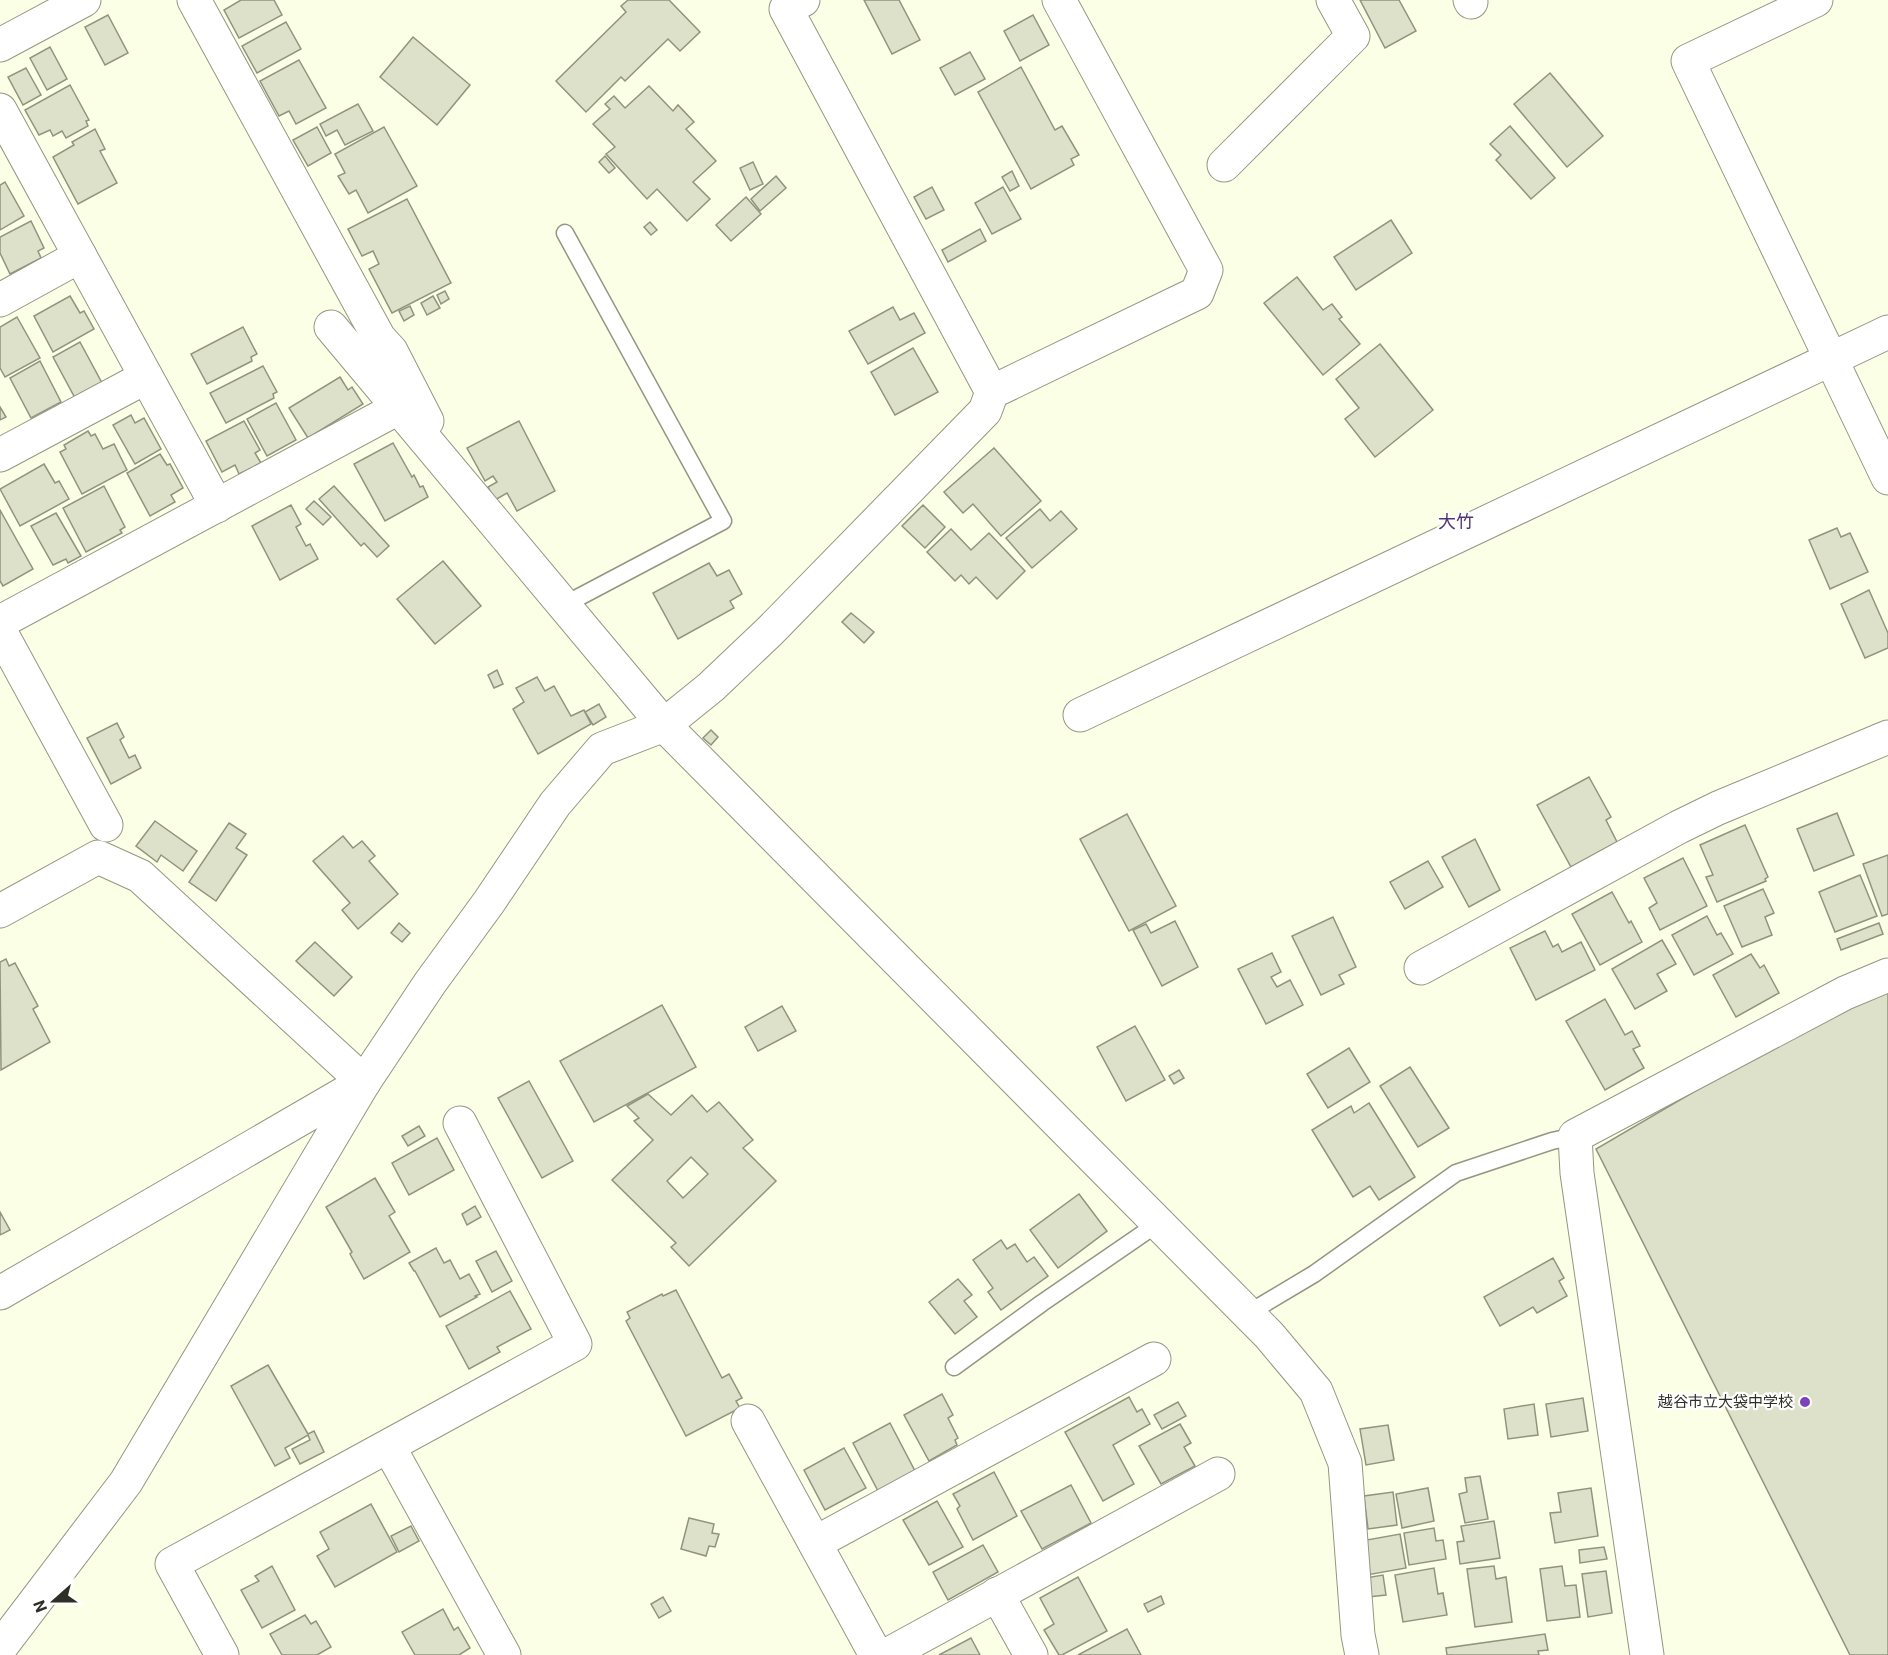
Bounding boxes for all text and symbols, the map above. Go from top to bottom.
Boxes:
district label: 大竹 [1438,511,1474,532]
place label: 越谷市立大袋中学校 [1657,1393,1793,1411]
marker: 越谷市立大袋中学校 [1798,1395,1812,1409]
north arrow [24,1571,84,1631]
text: N [30,1598,51,1615]

